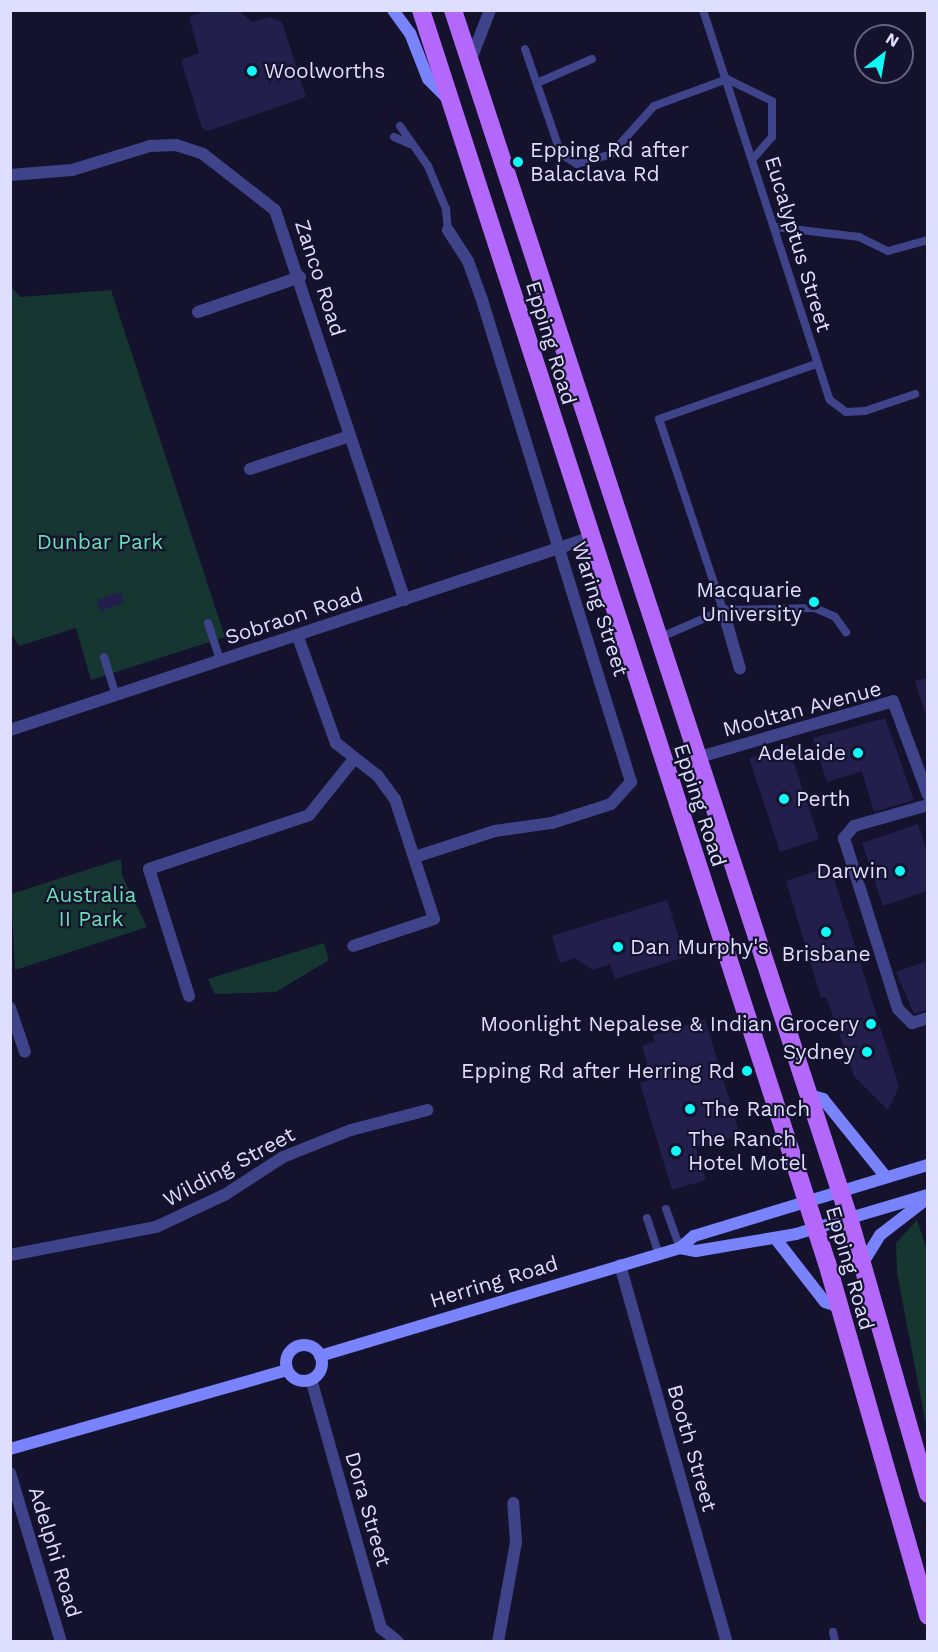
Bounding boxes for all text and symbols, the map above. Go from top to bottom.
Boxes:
north arrow [854,24,914,84]
text: N [883,29,902,51]
place label: Woolworths [264,58,385,84]
marker: Woolworths [245,64,259,78]
place label: Epping Rd after Balaclava Rd [530,137,689,187]
street label: Eucalyptus Street [759,153,837,335]
marker: Epping Rd after Balaclava Rd [511,155,525,169]
street label: Zanco Road [289,217,351,339]
street label: Epping Road [520,278,582,408]
park label: Dunbar Park [36,529,164,555]
street label: Waring Street [566,539,634,679]
place label: Macquarie University [696,577,802,627]
street label: Sobraon Road [222,582,366,650]
marker: Macquarie University [807,595,821,609]
street label: Mooltan Avenue [719,676,885,742]
street label: Epping Road [668,740,732,870]
place label: Adelaide [758,740,846,766]
marker: Adelaide [851,746,865,760]
place label: Perth [796,786,850,812]
marker: Perth [777,792,791,806]
place label: Darwin [816,858,888,884]
marker: Darwin [893,864,907,878]
park label: Australia II Park [46,882,136,932]
marker: Brisbane [819,925,833,939]
place label: Dan Murphy's [630,934,769,960]
marker: Dan Murphy's [611,940,625,954]
place label: Brisbane [781,941,871,967]
place label: Moonlight Nepalese & Indian Grocery [480,1011,859,1037]
marker: Moonlight Nepalese & Indian Grocery [864,1017,878,1031]
place label: Sydney [783,1039,855,1065]
marker: Sydney [860,1045,874,1059]
place label: Epping Rd after Herring Rd [461,1058,735,1084]
marker: Epping Rd after Herring Rd [740,1064,754,1078]
place label: The Ranch [702,1096,810,1122]
marker: The Ranch [683,1102,697,1116]
street label: Wilding Street [159,1122,299,1212]
place label: The Ranch Hotel Motel [688,1126,808,1176]
marker: The Ranch Hotel Motel [669,1144,683,1158]
street label: Epping Road [820,1203,880,1333]
street label: Herring Road [427,1251,561,1313]
street label: Booth Street [662,1382,722,1514]
street label: Dora Street [340,1449,396,1569]
street label: Adelphi Road [23,1484,87,1620]

